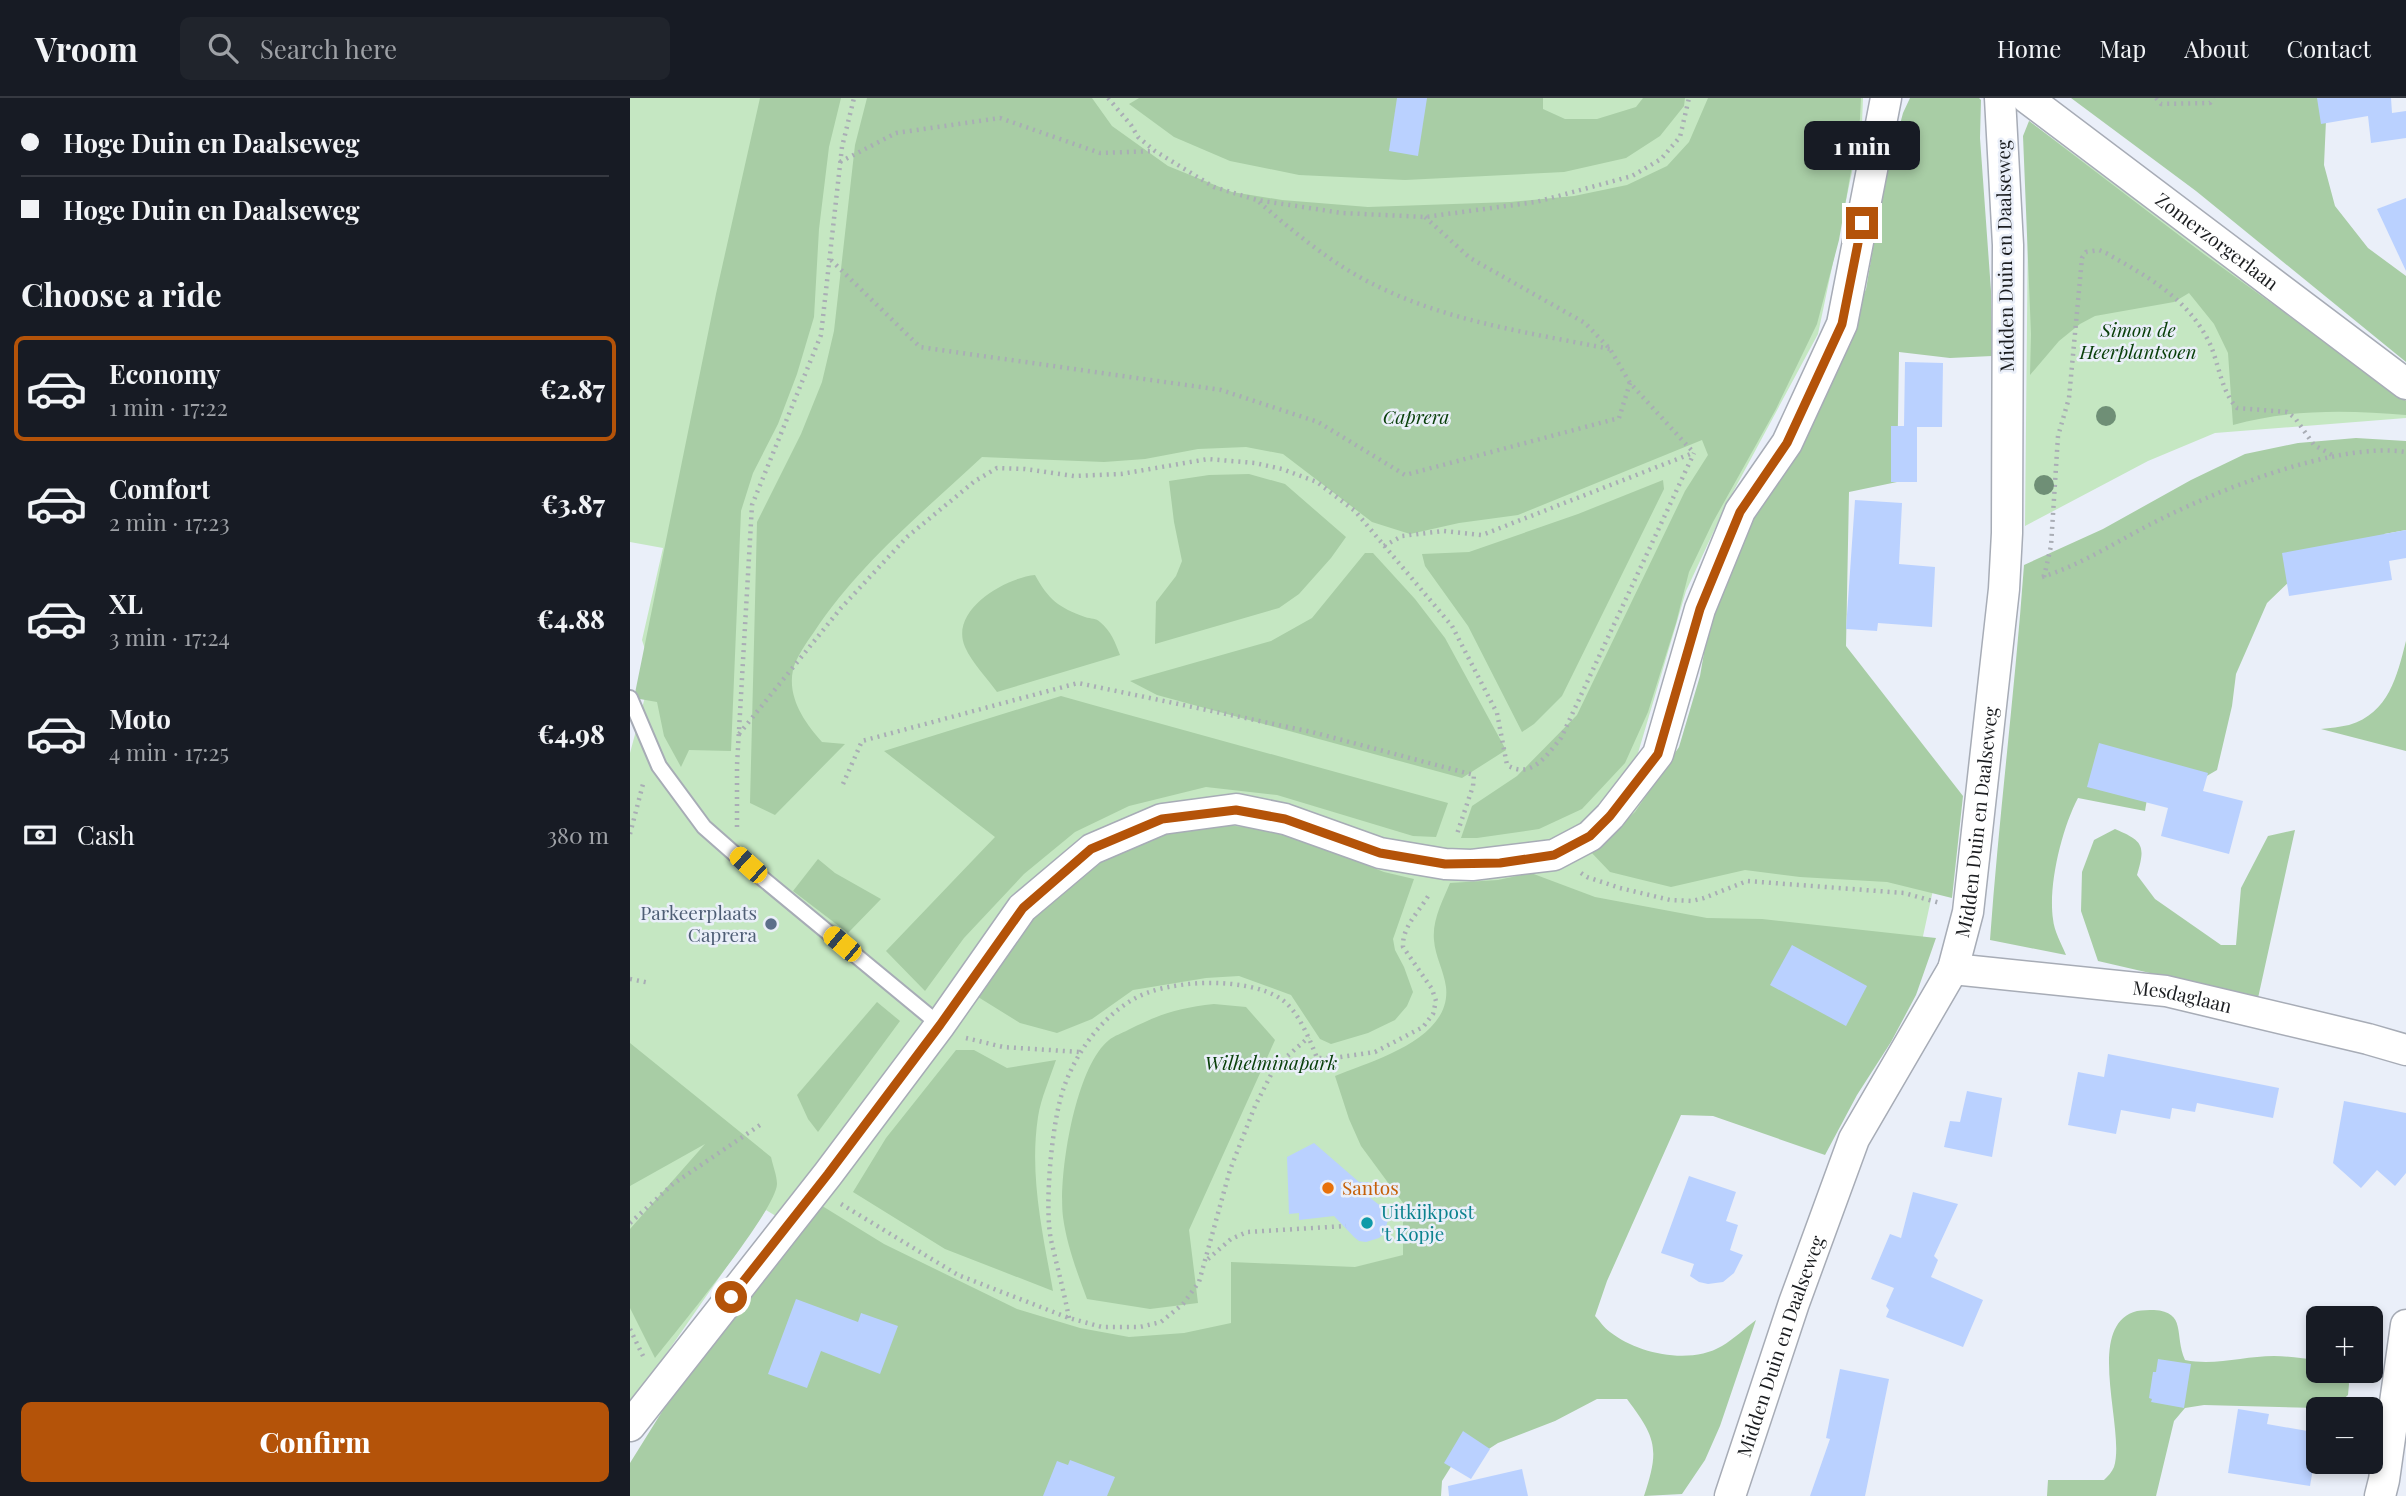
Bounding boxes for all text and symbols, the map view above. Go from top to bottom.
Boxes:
search box [180,17,670,80]
text: Vroom [35,26,138,70]
icon: search [204,29,242,67]
text: Search here [260,31,397,66]
text: Home [1997,32,2061,64]
text: Map [2099,32,2146,64]
text: About [2184,32,2248,64]
text: Contact [2286,32,2371,64]
callout: 1 min [1804,122,1920,170]
text: Hoge Duin en Daalseweg [63,125,360,160]
text: 1 min [1834,130,1890,161]
street label: Midden Duin en Daalseweg [1989,140,2019,372]
street label: Zomerzorgerlaan [2151,186,2285,296]
text: Hoge Duin en Daalseweg [63,192,360,227]
route end [1846,207,1878,239]
text: Choose a ride [21,272,222,315]
park label: Simon de Heerplantsoen [2078,316,2197,364]
text: Economy [109,356,220,391]
icon: car [25,357,88,420]
text: €2.87 [540,371,605,406]
text: 1 min · 17:22 [109,391,228,422]
park label: Caprera [1383,403,1449,429]
text: Comfort [109,471,210,506]
icon: car [25,472,88,535]
text: €3.87 [541,486,605,521]
text: 2 min · 17:23 [109,506,230,537]
text: XL [109,586,143,621]
icon: car [25,587,88,650]
text: €4.88 [537,601,605,636]
text: 3 min · 17:24 [109,621,230,652]
text: Moto [109,701,171,736]
icon: car [25,702,88,765]
street label: Midden Duin en Daalseweg [1948,705,2003,940]
text: €4.98 [537,716,605,751]
text: 4 min · 17:25 [109,736,229,767]
icon: cash [21,816,59,854]
text: Cash [77,817,135,852]
text: 380 m [547,819,609,850]
car [726,843,771,887]
place label: Parkeerplaats Caprera [640,899,758,947]
marker: Parkeerplaats Caprera [763,916,779,932]
car [820,922,865,966]
street label: Mesdaglaan [2131,974,2235,1018]
park label: Wilhelminapark [1205,1049,1337,1075]
place label: Santos [1342,1174,1399,1200]
marker: Santos [1320,1180,1336,1196]
place label: Uitkijkpost 't Kopje [1381,1198,1474,1246]
marker: Uitkijkpost 't Kopje [1359,1215,1375,1231]
street label: Midden Duin en Daalseweg [1730,1232,1830,1460]
route start [715,1281,747,1313]
map controls [2306,1306,2383,1474]
button: + [2306,1306,2383,1383]
button: − [2306,1397,2383,1474]
button: Confirm [21,1402,609,1482]

